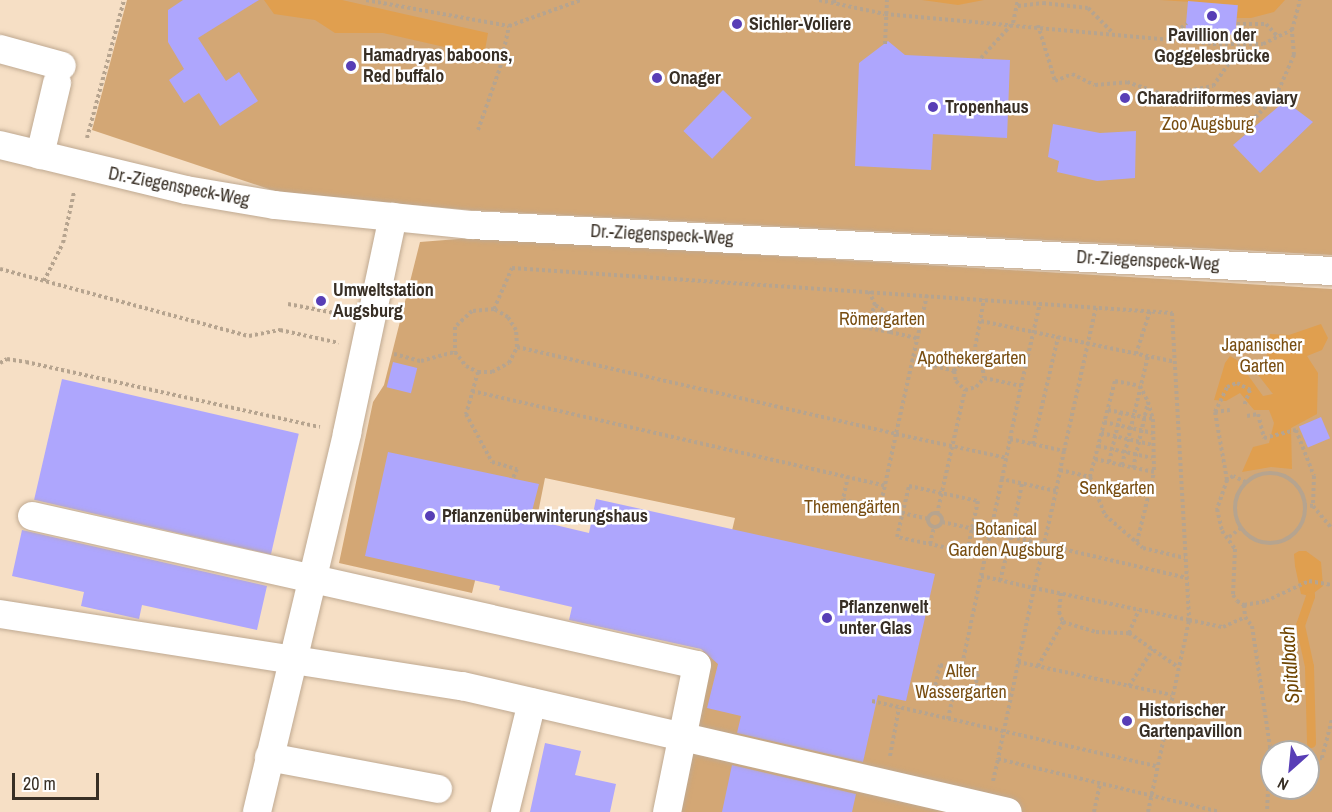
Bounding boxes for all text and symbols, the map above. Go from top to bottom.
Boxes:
marker: Pavillion der Goggelesbrücke [1205,9,1219,23]
place label: Sichler-Voliere [749,13,851,35]
marker: Sichler-Voliere [730,17,744,31]
place label: Pavillion der Goggelesbrücke [1154,25,1270,68]
place label: Hamadryas baboons, Red buffalo [363,45,512,88]
marker: Hamadryas baboons, Red buffalo [344,59,358,73]
place label: Onager [669,67,721,89]
marker: Onager [650,71,664,85]
place label: Charadriiformes aviary [1137,87,1298,109]
marker: Charadriiformes aviary [1118,91,1132,105]
place label: Tropenhaus [945,96,1029,118]
marker: Tropenhaus [926,100,940,114]
park label: Zoo Augsburg [1162,113,1254,135]
street label: Dr.-Ziegenspeck-Weg [107,163,251,211]
street label: Dr.-Ziegenspeck-Weg [590,220,734,250]
street label: Dr.-Ziegenspeck-Weg [1076,246,1220,276]
place label: Umweltstation Augsburg [333,280,434,322]
marker: Umweltstation Augsburg [314,294,328,308]
park label: Römergarten [839,308,925,330]
park label: Japanischer Garten [1222,335,1302,378]
park label: Apothekergarten [917,347,1027,369]
park label: Senkgarten [1079,477,1155,499]
park label: Themengärten [804,496,900,518]
place label: Pflanzenüberwinterungshaus [442,505,648,527]
marker: Pflanzenüberwinterungshaus [423,509,437,523]
park label: Botanical Garden Augsburg [948,519,1064,562]
place label: Pflanzenwelt unter Glas [839,597,928,640]
marker: Pflanzenwelt unter Glas [820,611,834,625]
water label: Spitalbach [1274,626,1304,704]
park label: Alter Wassergarten [915,661,1007,704]
place label: Historischer Gartenpavillon [1139,700,1242,742]
marker: Historischer Gartenpavillon [1120,714,1134,728]
north arrow [1260,740,1320,800]
scale bar [15,761,102,799]
text: 20 m [23,771,56,796]
text: N [1274,772,1292,796]

